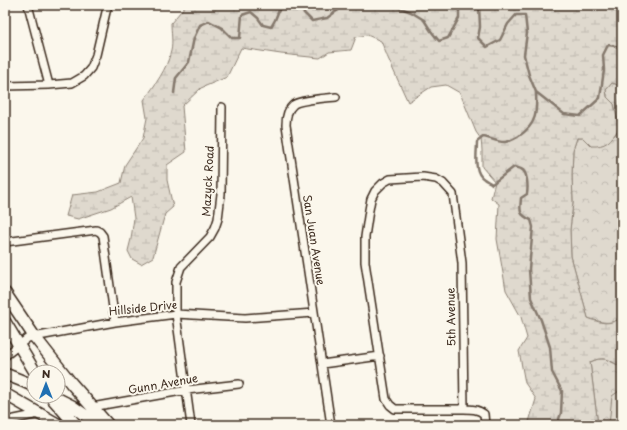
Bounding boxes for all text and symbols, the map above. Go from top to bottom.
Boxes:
street label: Mazyck Road [197,145,218,217]
street label: San Juan Avenue [299,193,330,286]
street label: 5th Avenue [441,287,460,347]
street label: Hillside Drive [108,295,178,320]
north arrow [26,364,66,404]
text: N [42,365,51,382]
street label: Gunn Avenue [127,369,199,398]

